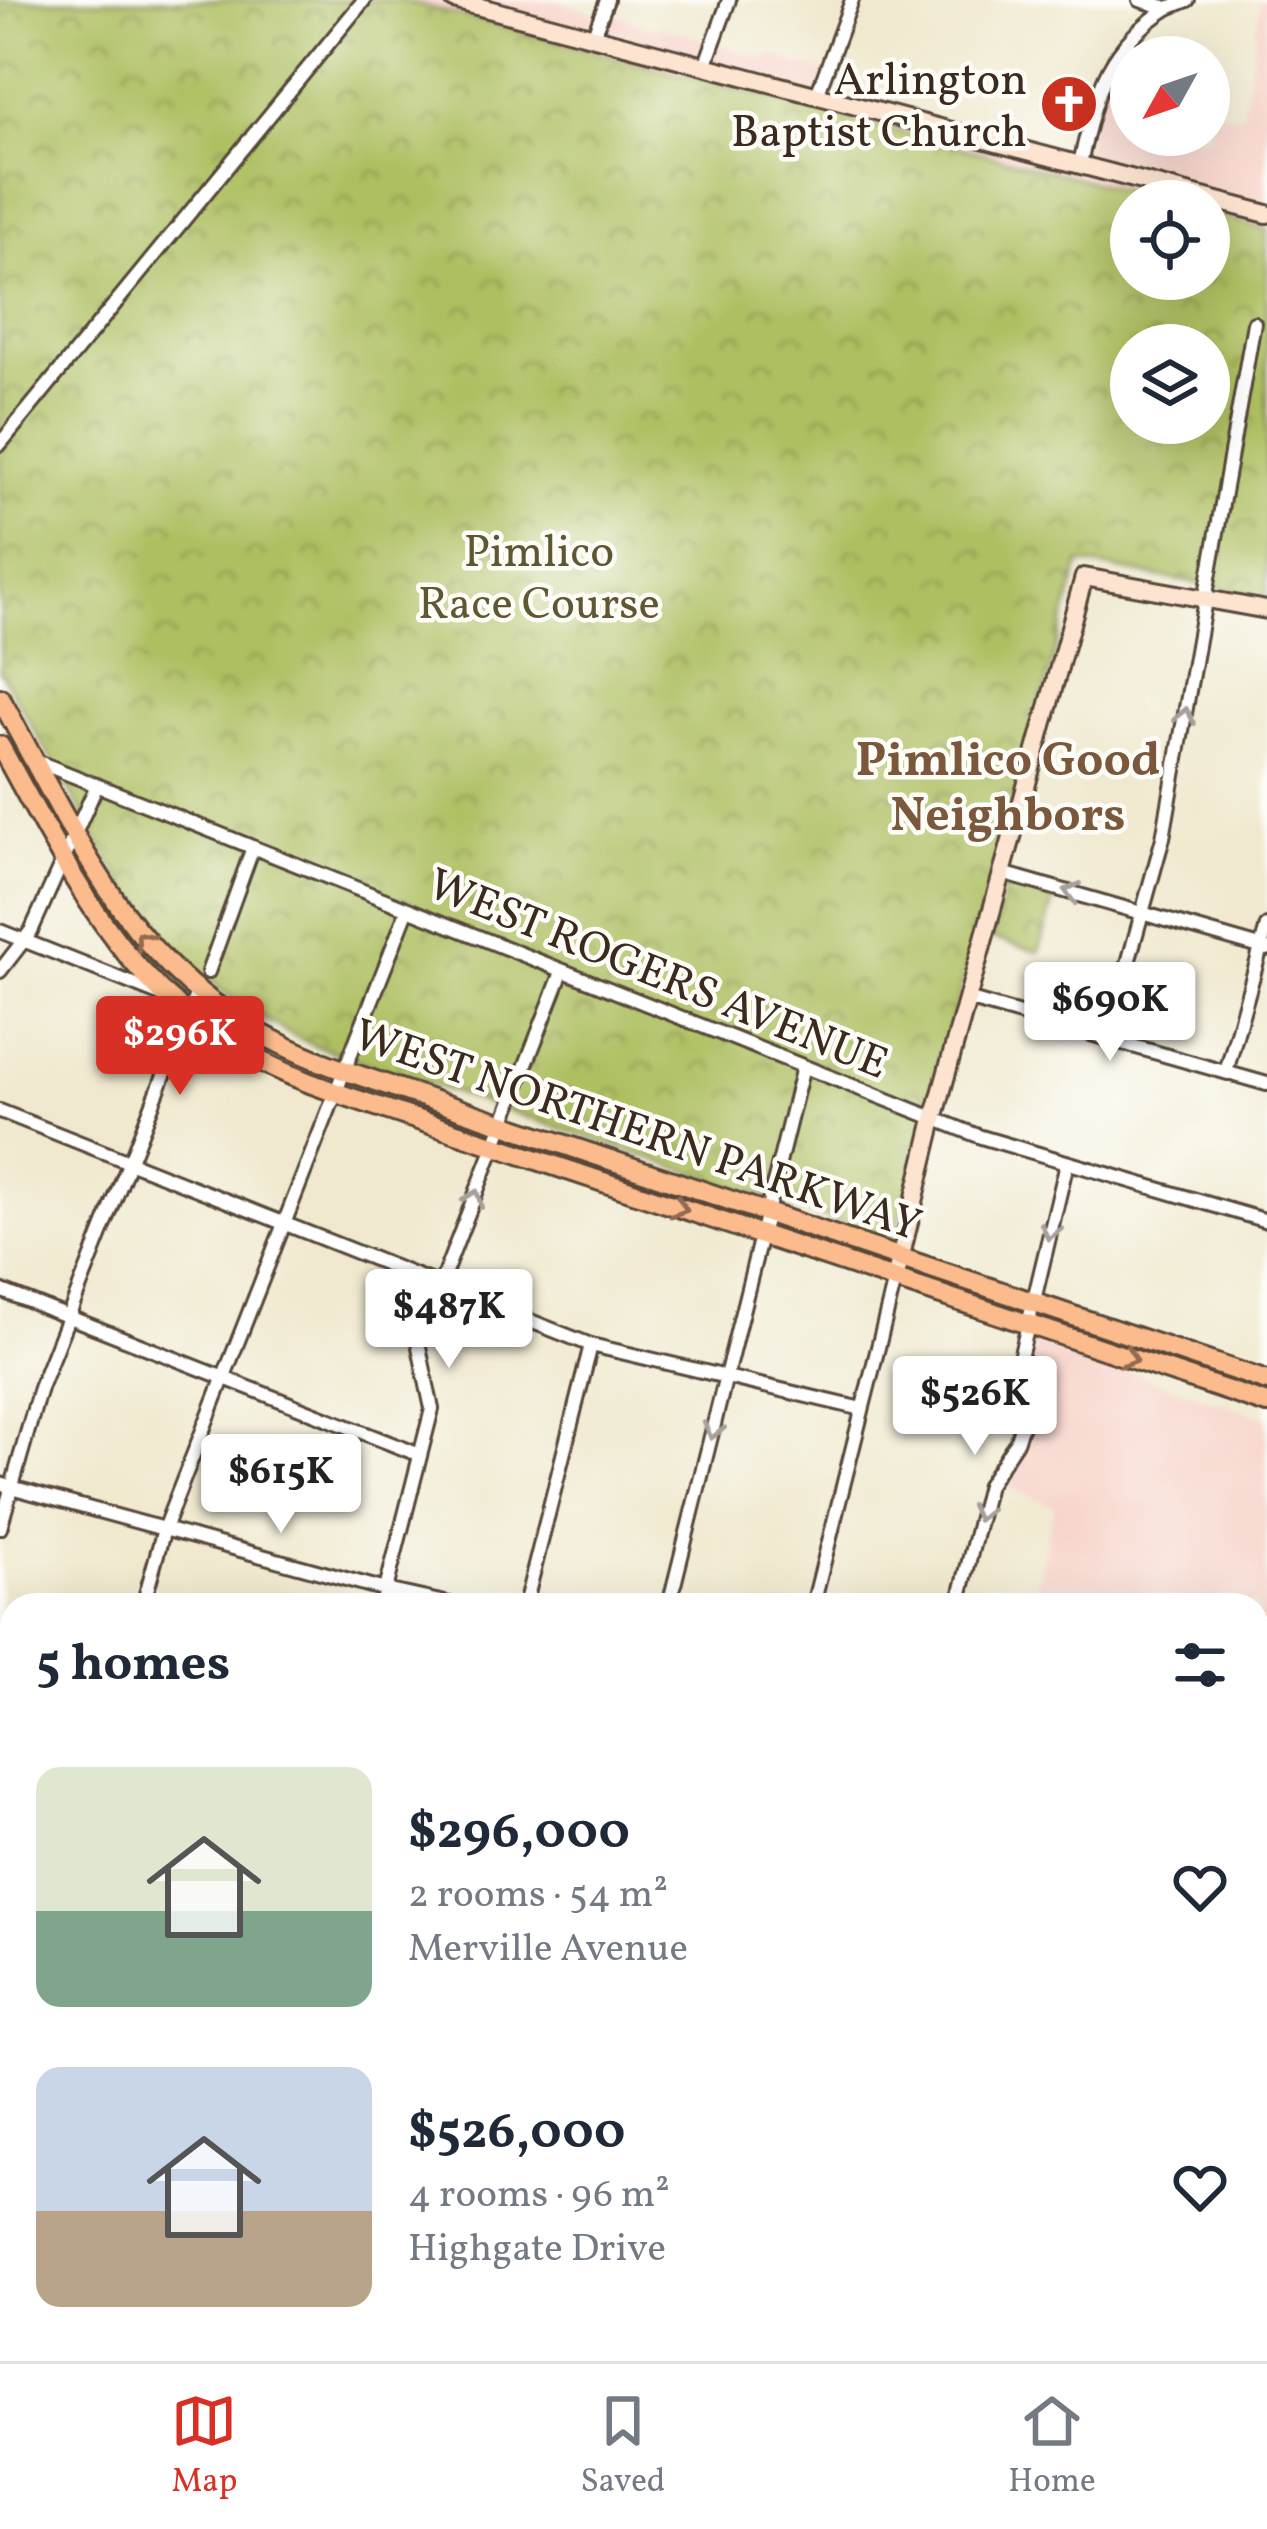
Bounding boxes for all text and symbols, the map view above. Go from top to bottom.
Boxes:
north arrow [1110,36,1230,156]
map controls [1110,36,1230,444]
place label: Arlington Baptist Church [731,51,1027,166]
church icon: Arlington Baptist Church [1038,73,1100,135]
button: locate [1110,180,1230,300]
button: layers [1110,324,1230,444]
park label: Pimlico Race Course [418,523,660,638]
one-way arrow [1171,706,1197,726]
district label: Pimlico Good Neighbors [856,729,1160,851]
street label: WEST ROGERS AVENUE [418,855,897,1097]
one-way arrow [1062,882,1083,907]
one-way arrow [135,931,157,953]
pin: $690K [1026,962,1194,1064]
text: $690K [1051,974,1169,1028]
pin: $296K [96,996,264,1098]
street label: WEST NORTHERN PARKWAY [344,1005,929,1259]
text: $296K [123,1008,237,1062]
one-way arrow [460,1188,484,1209]
one-way arrow [668,1194,689,1218]
one-way arrow [1039,1222,1064,1242]
pin: $487K [365,1269,533,1371]
text: $487K [392,1281,506,1335]
one-way arrow [1119,1344,1140,1369]
pin: $526K [891,1356,1059,1458]
text: $526K [920,1368,1030,1422]
one-way arrow [702,1420,727,1440]
pin: $615K [197,1434,365,1536]
text: $615K [228,1446,334,1500]
one-way arrow [970,1503,995,1523]
text: 5 homes [36,1630,230,1701]
icon: filters [1167,1632,1233,1698]
text: $296,000 [408,1798,630,1869]
icon: home [132,1815,276,1959]
icon: heart [1167,1854,1233,1920]
text: 2 rooms · 54 m² [408,1869,668,1923]
text: Merville Avenue [408,1923,688,1977]
text: $526,000 [408,2098,625,2169]
icon: home [132,2115,276,2259]
icon: heart [1167,2154,1233,2220]
text: 4 rooms · 96 m² [408,2169,670,2223]
text: Highgate Drive [408,2223,666,2277]
tab: Map [171,2388,238,2506]
tab: Saved [580,2388,665,2506]
tab: Home [1008,2388,1096,2506]

